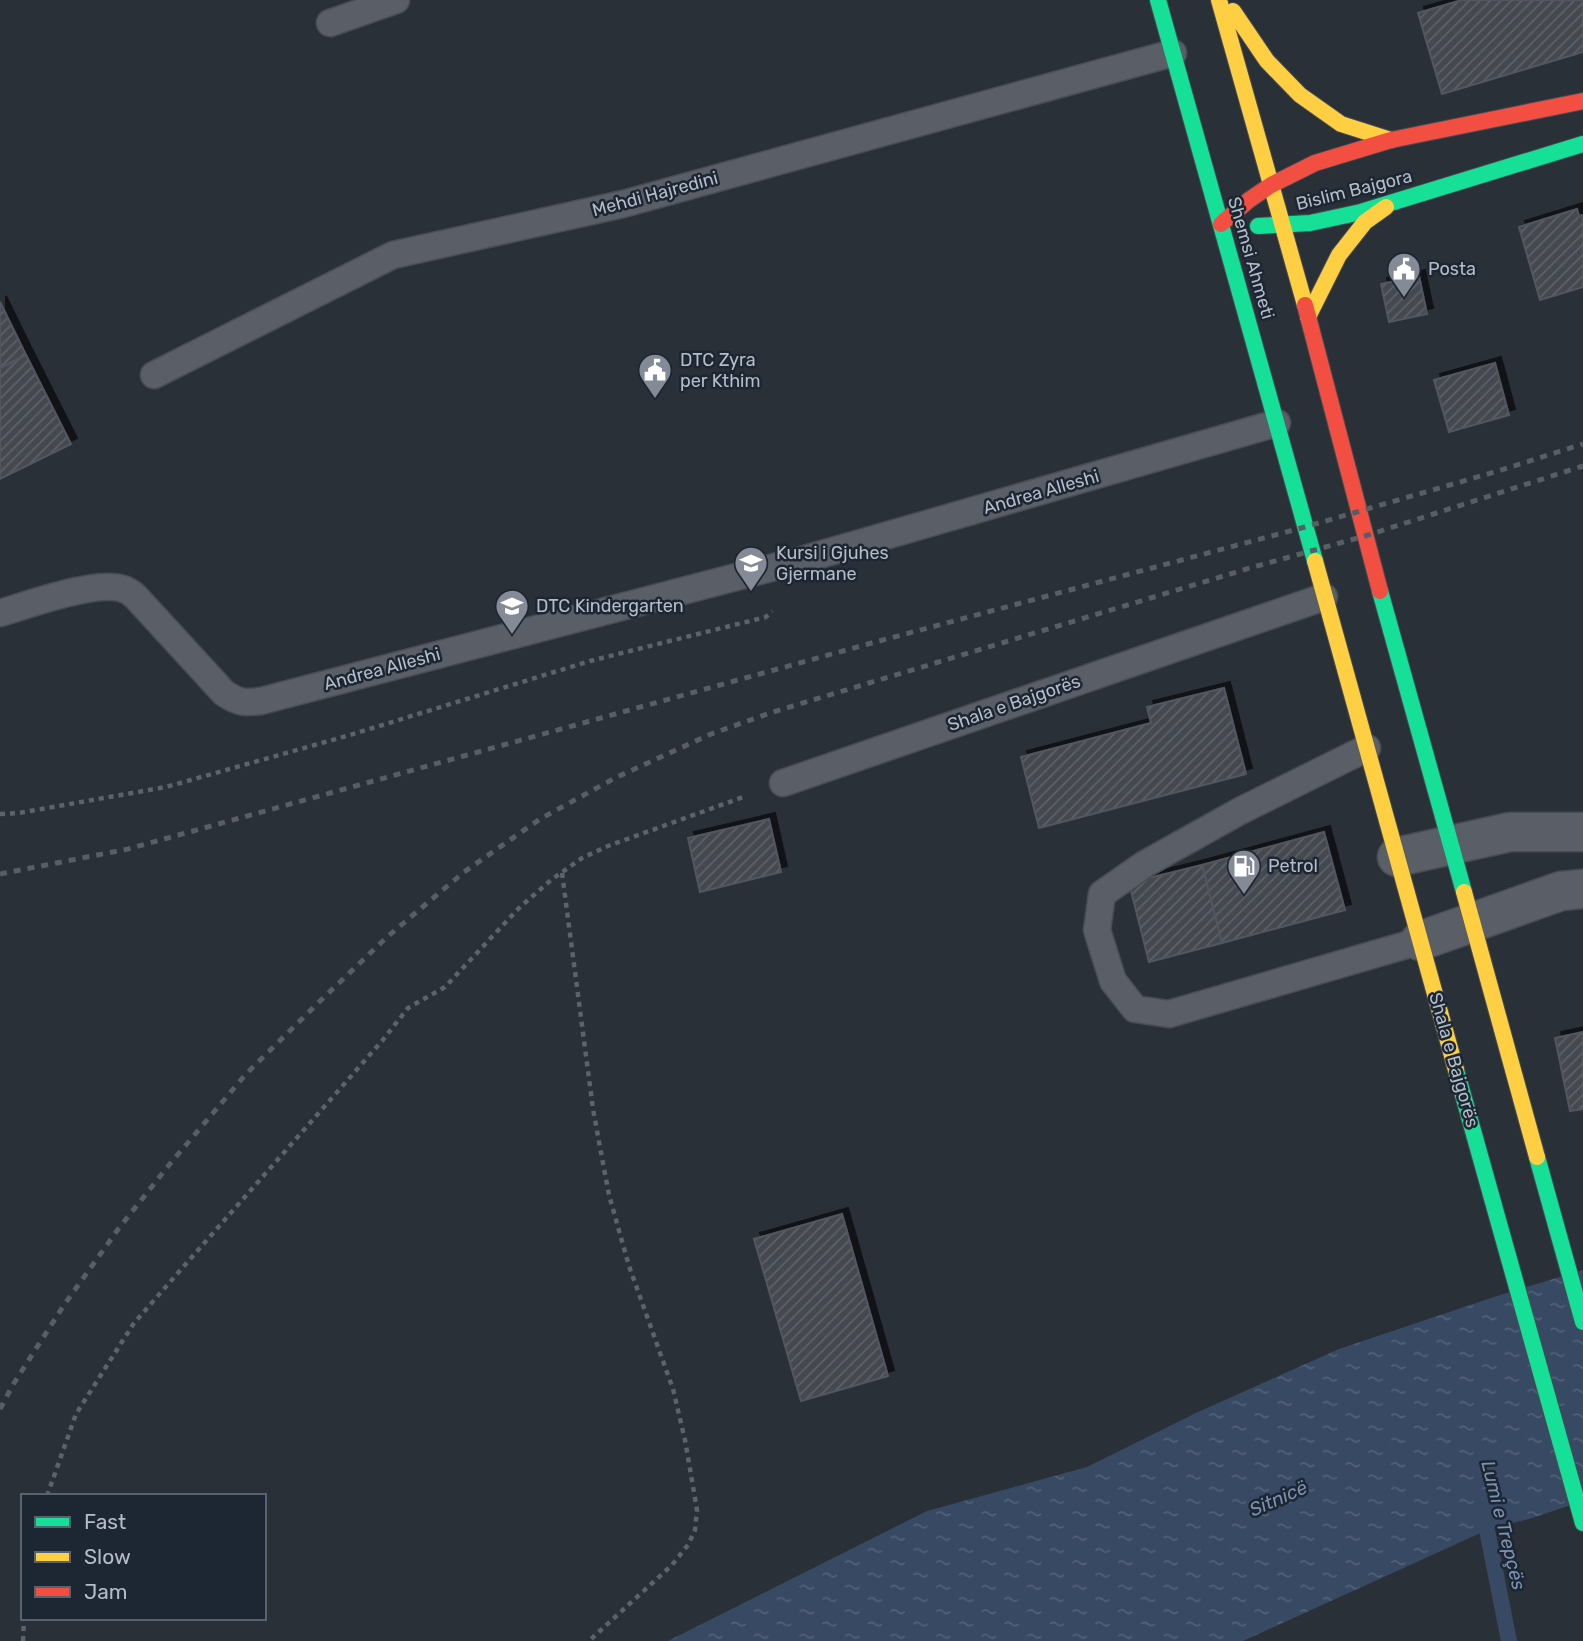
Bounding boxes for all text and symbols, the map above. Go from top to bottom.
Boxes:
street label: Bislim Bajgora [1294,165,1414,215]
street label: Mehdi Hajredini [590,167,720,221]
street label: Shemsi Ahmeti [1223,194,1279,322]
public building icon: Posta [1385,250,1423,299]
place label: Posta [1428,258,1476,280]
place label: DTC Zyra per Kthim [680,349,760,392]
public building icon: DTC Zyra per Kthim [636,351,674,400]
street label: Andrea Alleshi [980,465,1102,519]
place label: Kursi i Gjuhes Gjermane [776,542,889,585]
school or university icon: Kursi i Gjuhes Gjermane [732,544,770,593]
school or university icon: DTC Kindergarten [493,587,531,636]
place label: DTC Kindergarten [536,595,684,617]
street label: Andrea Alleshi [321,643,443,695]
street label: Shala e Bajgorës [945,670,1083,736]
fuel station icon: Petrol [1225,847,1263,896]
place label: Petrol [1268,855,1318,877]
street label: Shala e Bajgorës [1424,990,1484,1130]
water label: Lumi e Trepçës [1476,1458,1531,1592]
water label: Sitnicë [1246,1475,1311,1521]
legend [21,1494,266,1620]
text: Fast [84,1509,126,1534]
text: Slow [84,1544,131,1569]
text: Jam [84,1579,128,1604]

